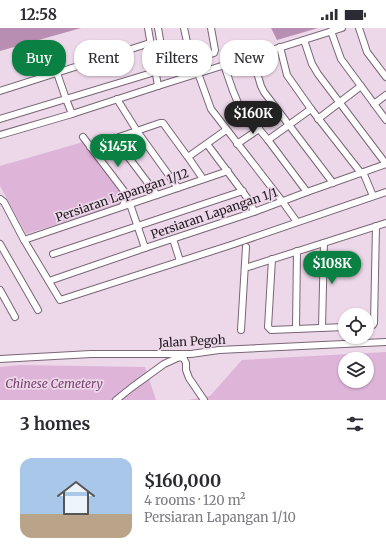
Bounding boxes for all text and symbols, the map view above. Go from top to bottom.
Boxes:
text: 12:58 [20,5,57,24]
chip: Buy [12,40,66,76]
chip: Rent [74,40,134,76]
chip: Filters [142,40,212,76]
chip: New [220,40,278,76]
pin: $160K [225,101,281,135]
text: $160K [233,105,273,122]
pin: $145K [90,134,146,168]
text: $145K [99,138,137,155]
street label: Persiaran Lapangan 1/12 [53,165,191,225]
street label: Persiaran Lapangan 1/1 [149,184,280,242]
pin: $108K [304,251,360,285]
text: $108K [312,255,352,272]
map controls [338,308,374,388]
button: locate [338,308,374,344]
street label: Jalan Pegoh [157,332,226,350]
button: layers [338,352,374,388]
park label: Chinese Cemetery [5,376,103,391]
text: 3 homes [20,413,90,435]
icon: filters [344,413,366,435]
text: $160,000 [144,470,221,492]
icon: home [52,474,100,522]
text: 4 rooms · 120 m² [144,492,245,509]
text: Persiaran Lapangan 1/10 [144,509,296,526]

